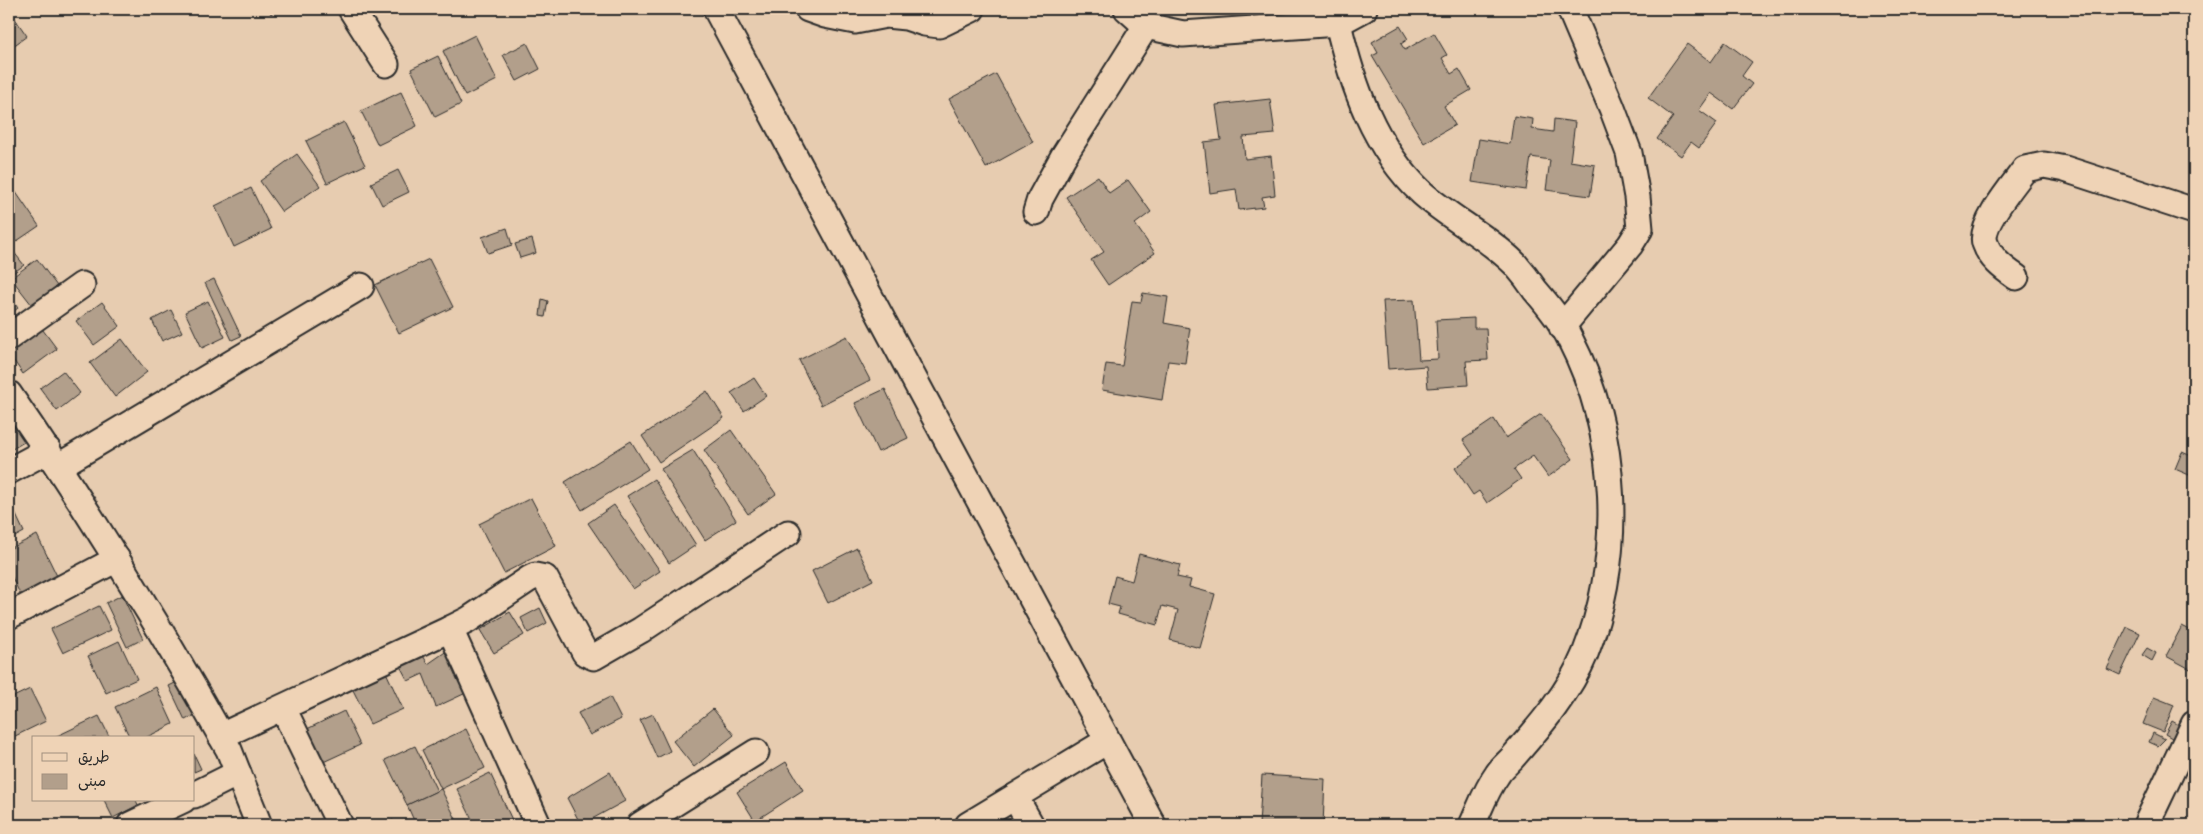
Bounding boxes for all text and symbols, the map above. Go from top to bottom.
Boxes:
legend [32,736,195,802]
text: طريق [78,748,110,767]
text: مبنى [78,772,106,791]

